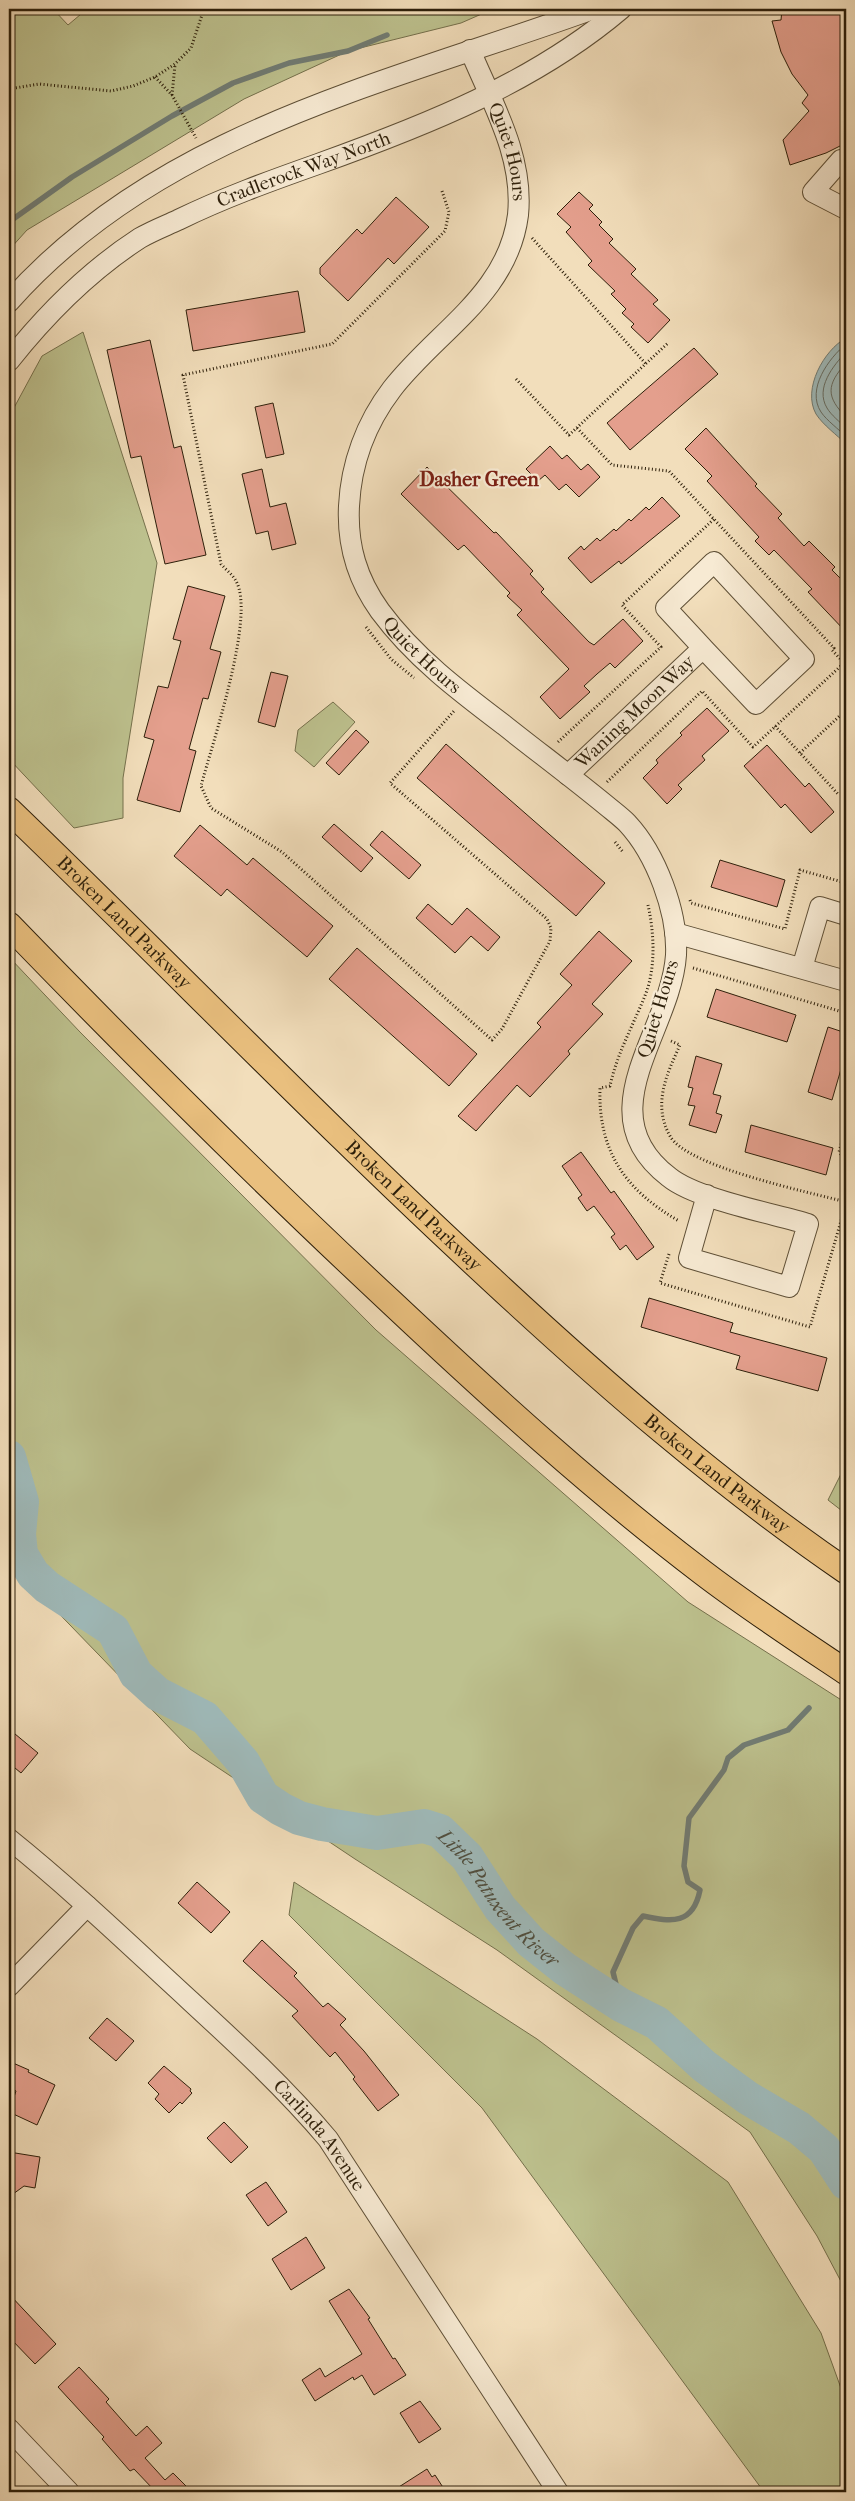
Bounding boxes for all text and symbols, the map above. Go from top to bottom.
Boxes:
street label: Quiet Hours [484,99,530,201]
street label: Cradlerock Way North [214,127,394,212]
district label: Dasher Green [419,468,539,491]
street label: Quiet Hours [378,612,465,698]
street label: Waning Moon Way [570,650,700,774]
street label: Broken Land Parkway [52,852,196,994]
street label: Quiet Hours [633,957,683,1061]
street label: Broken Land Parkway [341,1136,487,1276]
street label: Broken Land Parkway [640,1409,795,1539]
water label: Little Patuxent River [432,1823,566,1973]
street label: Carlinda Avenue [269,2075,370,2195]

